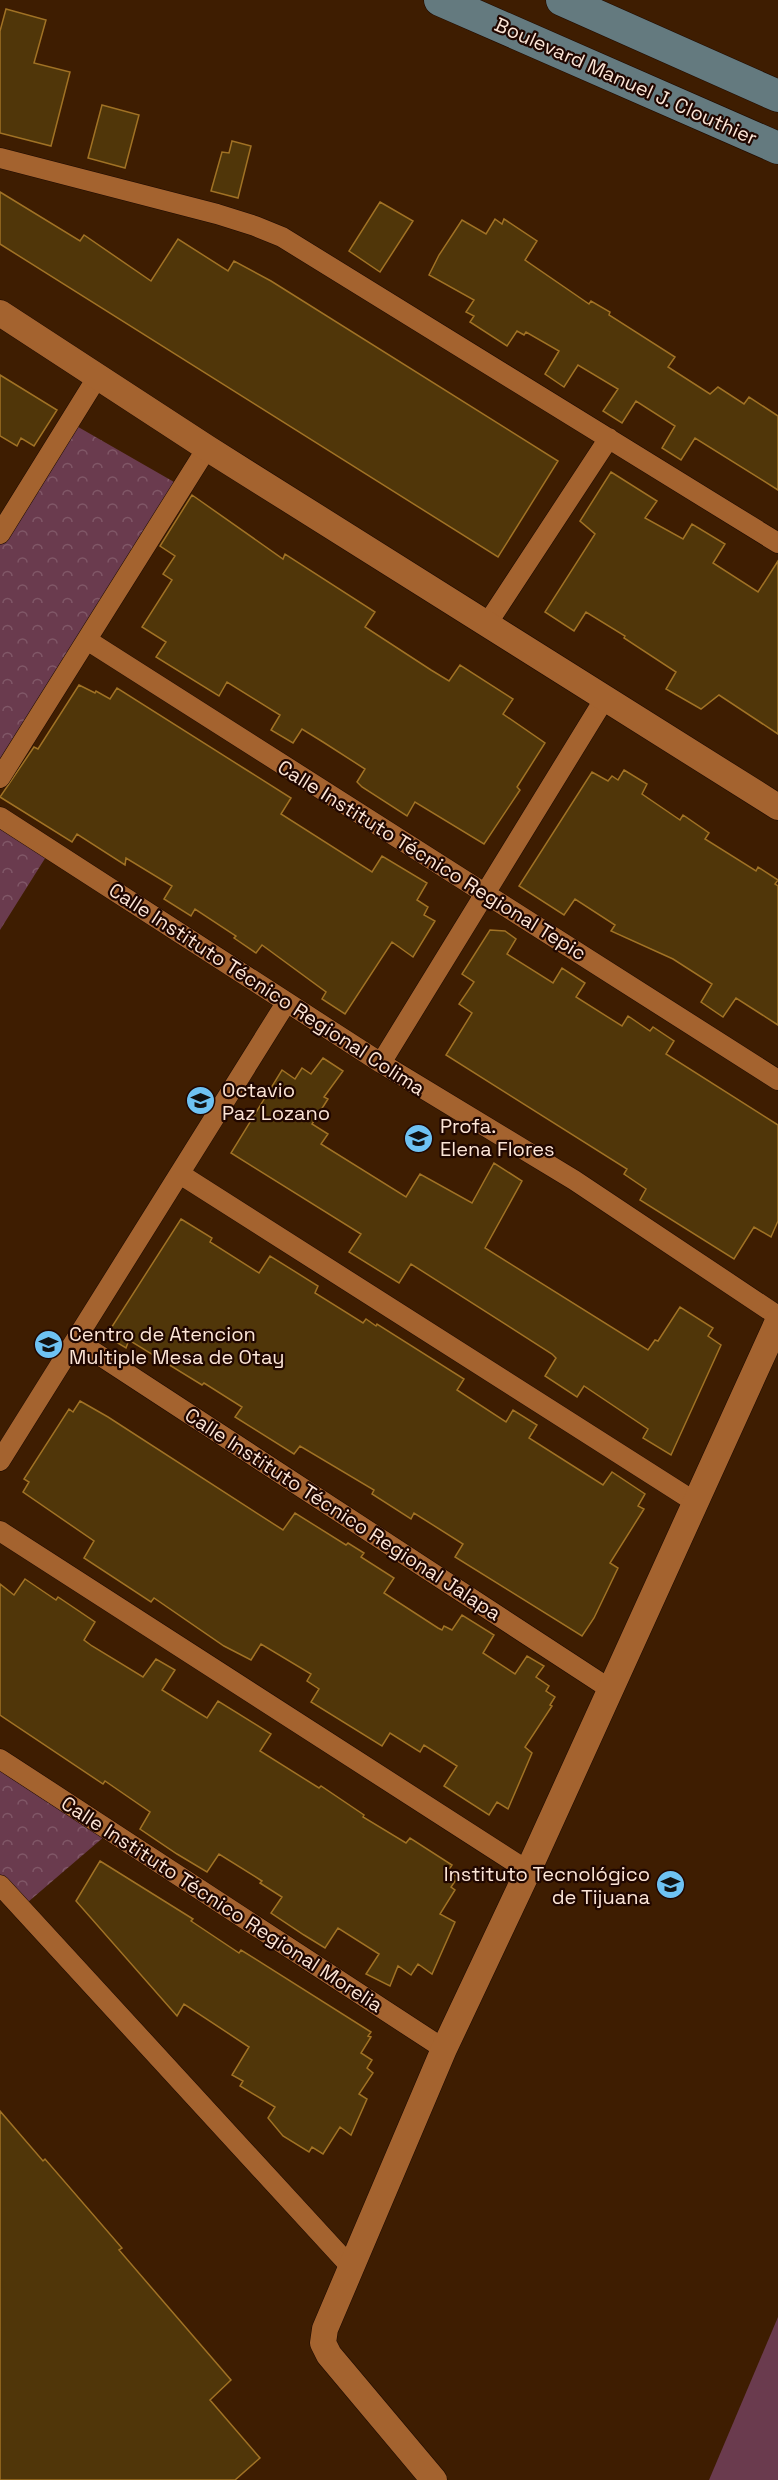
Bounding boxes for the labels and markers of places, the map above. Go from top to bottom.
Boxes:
place label: Octavio Paz Lozano [222,1077,330,1126]
school or university icon: Octavio Paz Lozano [185,1085,217,1117]
place label: Profa. Elena Flores [440,1113,555,1162]
school or university icon: Profa. Elena Flores [403,1122,435,1154]
place label: Centro de Atencion Multiple Mesa de Otay [69,1321,284,1370]
school or university icon: Centro de Atencion Multiple Mesa de Otay [32,1329,64,1361]
place label: Instituto Tecnológico de Tijuana [444,1861,650,1910]
school or university icon: Instituto Tecnológico de Tijuana [655,1869,687,1901]

